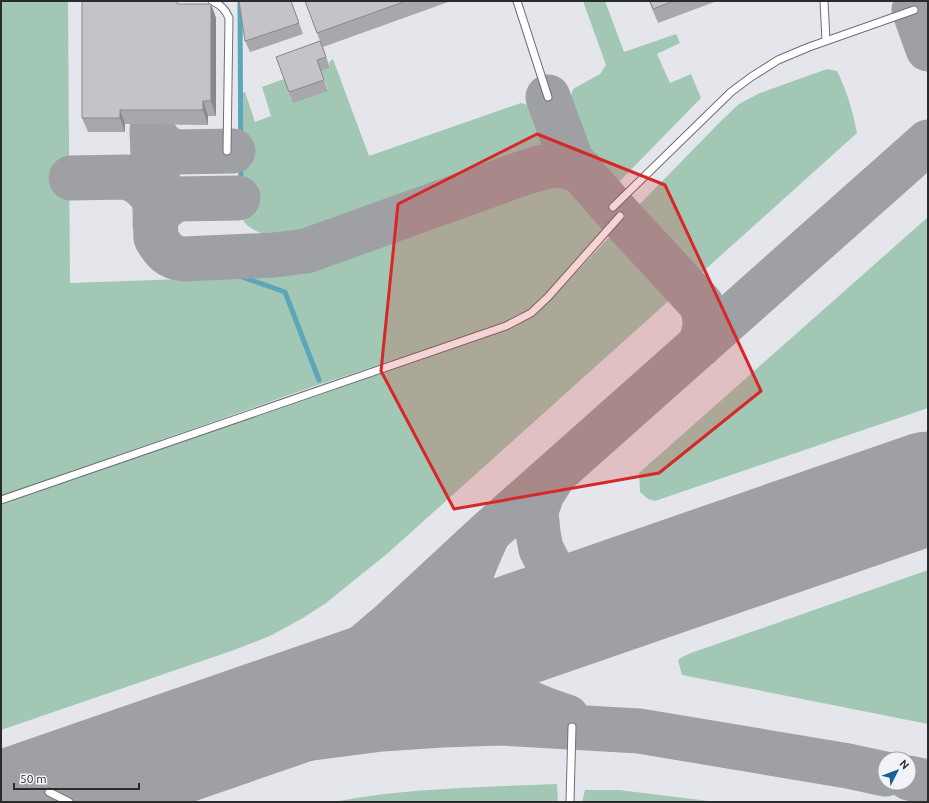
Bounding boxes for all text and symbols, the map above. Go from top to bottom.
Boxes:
north arrow [877,751,917,791]
text: N [897,757,912,771]
scale bar [14,765,139,791]
text: 50 m [20,772,47,785]

